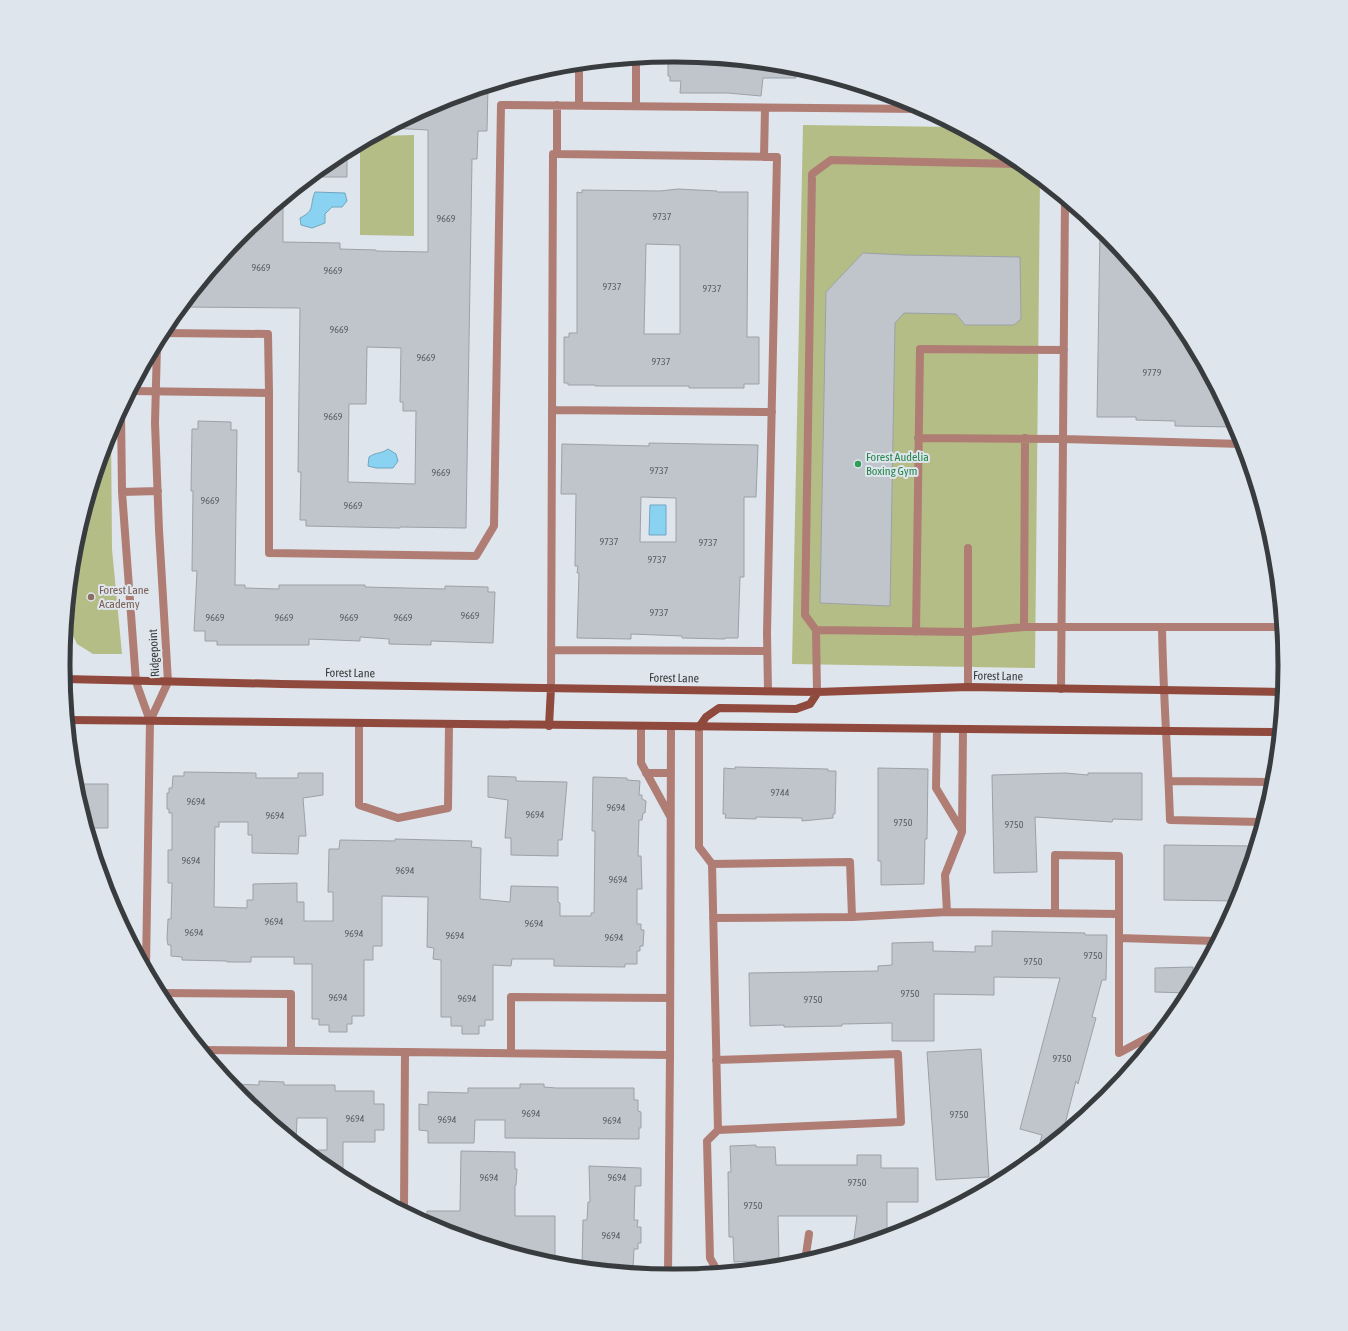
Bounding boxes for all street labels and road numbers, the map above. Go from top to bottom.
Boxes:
street label: Ridgepoint [146,628,162,677]
street label: Forest Lane [325,666,375,680]
street label: Forest Lane [973,669,1023,683]
street label: Forest Lane [649,671,699,685]

